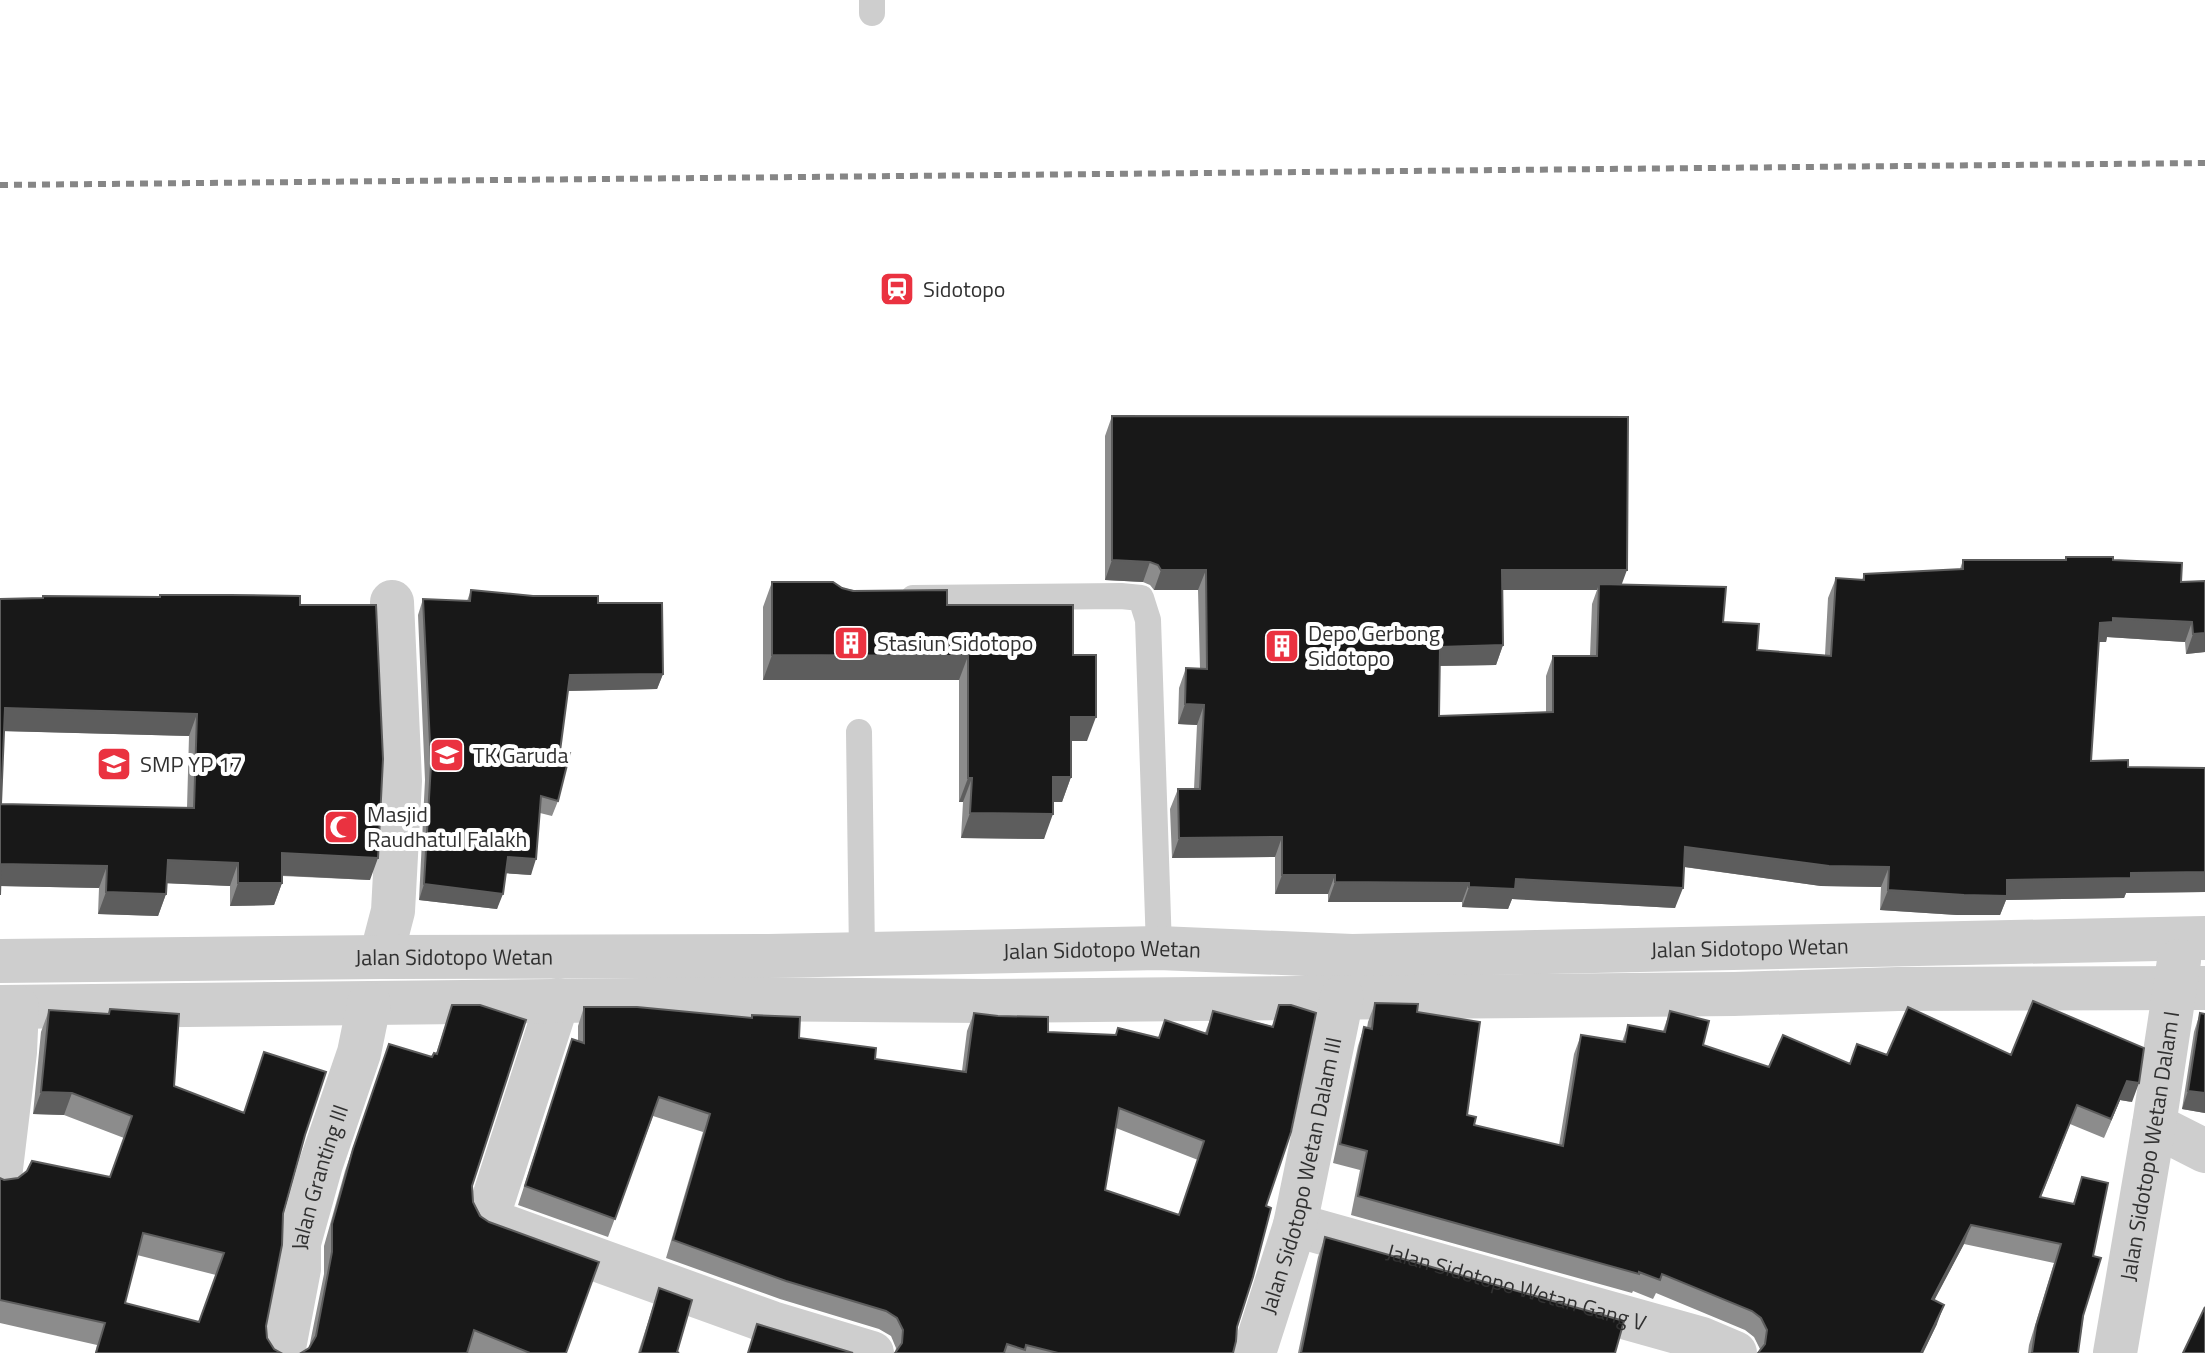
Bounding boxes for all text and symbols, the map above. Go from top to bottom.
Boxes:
station icon: Sidotopo [878,270,916,308]
place label: Sidotopo [923,272,1005,306]
place label: Depo Gerbong Sidotopo [1308,616,1440,675]
building icon: Stasiun Sidotopo [832,624,870,662]
place label: Stasiun Sidotopo [877,626,1033,660]
building icon: Depo Gerbong Sidotopo [1263,627,1301,665]
school or university icon: TK Garuda [428,736,466,774]
place label: TK Garuda [473,738,568,772]
school or university icon: SMP YP 17 [95,745,133,783]
place label: SMP YP 17 [140,747,243,781]
place label: Masjid Raudhatul Falakh [367,797,527,856]
mosque icon: Masjid Raudhatul Falakh [322,808,360,846]
street label: Jalan Sidotopo Wetan [1650,929,1849,967]
street label: Jalan Sidotopo Wetan [1002,931,1202,968]
street label: Jalan Sidotopo Wetan [355,940,553,974]
street label: Jalan Sidotopo Wetan Dalam I [2111,1008,2188,1283]
street label: Jalan Sidotopo Wetan Dalam III [1251,1034,1350,1318]
street label: Jalan Granting III [282,1100,357,1250]
street label: Jalan Sidotopo Wetan Gang V [1383,1234,1651,1340]

